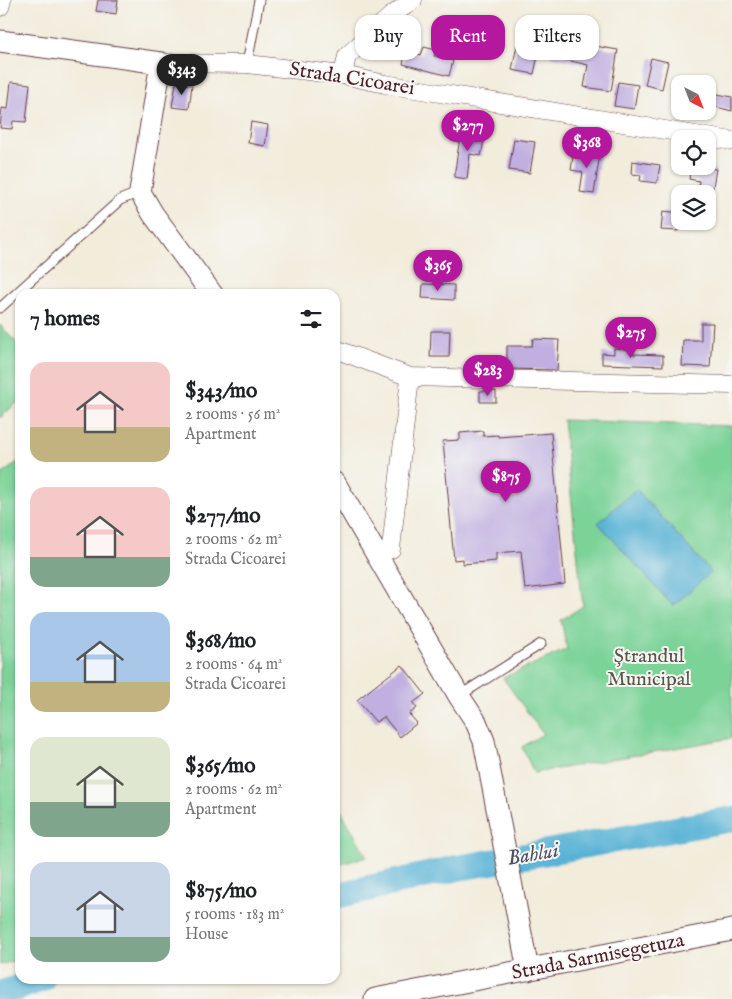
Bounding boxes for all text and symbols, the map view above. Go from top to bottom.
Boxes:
chip: Buy [355,15,421,60]
chip: Rent [431,15,505,60]
chip: Filters [515,15,599,60]
pin: $343 [152,54,212,96]
street label: Strada Cicoarei [288,57,416,101]
text: $343 [168,60,196,80]
north arrow [671,75,716,120]
map controls [671,75,716,230]
pin: $277 [438,110,498,152]
text: $277 [452,116,484,136]
pin: $368 [557,126,617,169]
button: locate [671,130,716,175]
text: $368 [573,133,601,153]
button: layers [671,185,716,230]
pin: $365 [408,250,468,292]
text: $365 [424,256,452,276]
icon: filters [297,305,325,333]
text: 7 homes [30,306,100,333]
pin: $275 [601,316,661,359]
text: $275 [616,323,646,343]
pin: $283 [458,354,518,397]
text: $283 [474,361,502,381]
text: $343/mo [185,378,257,405]
icon: home [70,382,130,442]
text: 2 rooms · 56 m² [185,405,280,425]
text: Apartment [185,425,256,445]
pin: $875 [476,460,536,503]
text: $875 [492,467,520,487]
text: $277/mo [185,503,261,530]
icon: home [70,507,130,567]
text: 2 rooms · 62 m² [185,530,282,550]
text: Strada Cicoarei [185,550,286,570]
text: $368/mo [185,628,256,655]
icon: home [70,632,130,692]
park label: Ștrandul Municipal [607,644,691,692]
text: 2 rooms · 64 m² [185,655,283,675]
text: Strada Cicoarei [185,675,286,695]
text: $365/mo [185,753,256,780]
icon: home [70,757,130,817]
text: 2 rooms · 62 m² [185,780,282,800]
text: Apartment [185,800,256,820]
water label: Bahlui [505,837,563,873]
text: $875/mo [185,878,257,905]
icon: home [70,882,130,942]
text: 5 rooms · 183 m² [185,905,284,925]
text: House [185,925,228,945]
street label: Strada Sarmisegetuza [510,928,687,986]

